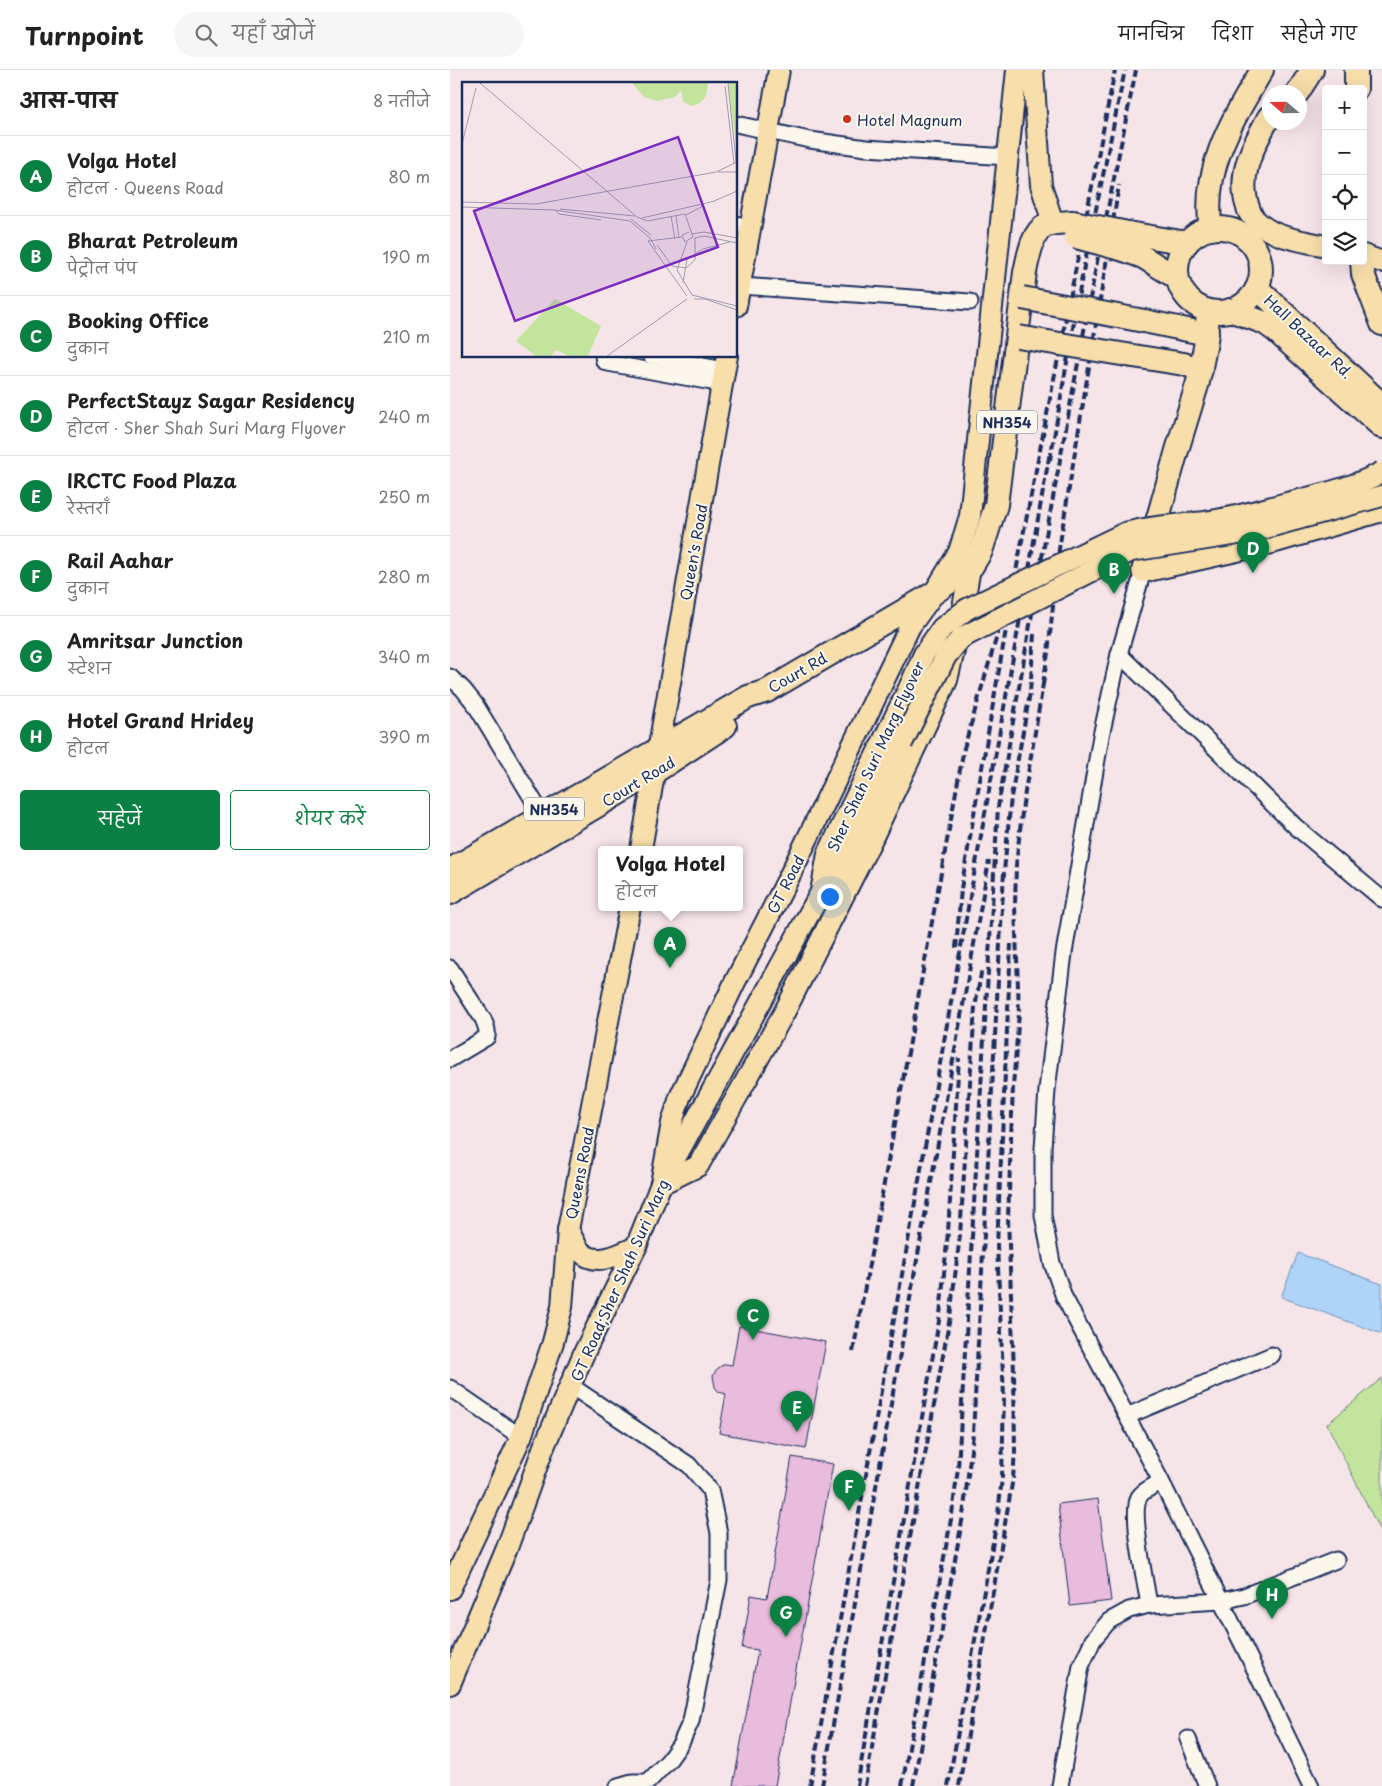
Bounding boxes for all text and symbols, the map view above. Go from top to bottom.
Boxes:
search box [174,12,524,57]
text: Turnpoint [25,17,144,53]
text: यहाँ खोजें [232,18,315,46]
text: मानचित्र [1118,19,1184,46]
text: दिशा [1212,19,1253,46]
text: सहेजे गए [1281,19,1357,46]
icon: search [192,21,220,49]
inset map [462,82,738,358]
text: आस-पास [20,83,117,115]
north arrow [1262,85,1307,130]
map controls [1322,85,1367,265]
button: + [1322,85,1367,130]
text: 8 नतीजे [373,88,430,112]
place label: Hotel Magnum [857,108,963,131]
marker: Hotel Magnum [841,113,853,125]
button: − [1322,130,1367,175]
text: Volga Hotel [67,146,176,174]
text: A [30,164,42,188]
text: 80 m [388,164,430,188]
text: होटल · Queens Road [67,175,224,199]
button: locate [1322,175,1367,220]
button: layers [1322,220,1367,265]
text: Bharat Petroleum [67,226,238,254]
text: B [31,244,41,268]
text: 190 m [382,244,430,268]
text: पेट्रोल पंप [67,255,137,279]
street label: Hall Bazaar Rd. [1259,289,1359,383]
text: Booking Office [67,306,209,334]
text: C [30,324,42,348]
text: 210 m [382,324,430,348]
text: दुकान [67,335,109,359]
text: PerfectStayz Sagar Residency [67,386,355,414]
text: D [30,404,42,428]
text: 240 m [378,404,430,428]
road number: NH354 [977,411,1037,434]
text: होटल · Sher Shah Suri Marg Flyover [67,415,346,439]
text: IRCTC Food Plaza [67,466,237,494]
text: E [31,484,41,508]
text: 250 m [379,484,430,508]
text: रेस्तराँ [67,495,110,519]
street label: Queen's Road [673,502,713,602]
pin: D [1237,532,1269,573]
text: Rail Aahar [67,546,173,574]
pin: B [1098,553,1130,594]
text: F [31,564,41,588]
text: 280 m [378,564,430,588]
text: दुकान [67,575,109,599]
text: Amritsar Junction [67,626,243,654]
text: G [29,644,43,668]
text: 340 m [378,644,430,668]
street label: Court Rd [763,646,831,698]
text: स्टेशन [67,655,111,679]
street label: Sher Shah Suri Marg Flyover [821,657,929,855]
text: Hotel Grand Hridey [67,706,254,734]
text: H [30,724,42,748]
text: 390 m [379,724,430,748]
text: होटल [67,735,109,759]
street label: Court Road [597,750,679,812]
button: सहेजें [20,790,220,850]
button: शेयर करें [230,790,430,850]
road number: NH354 [524,798,584,821]
popup [598,846,743,911]
text: Volga Hotel [616,849,725,877]
street label: GT Road [760,851,810,917]
text: होटल [616,878,657,902]
your location [817,884,843,910]
pin: A [654,927,686,968]
street label: Queens Road [559,1125,599,1221]
street label: GT Road;Sher Shah Suri Marg [564,1175,674,1385]
pin: C [737,1299,769,1340]
pin: E [781,1391,813,1432]
pin: F [833,1470,865,1511]
pin: H [1256,1578,1288,1619]
pin: G [770,1596,802,1637]

